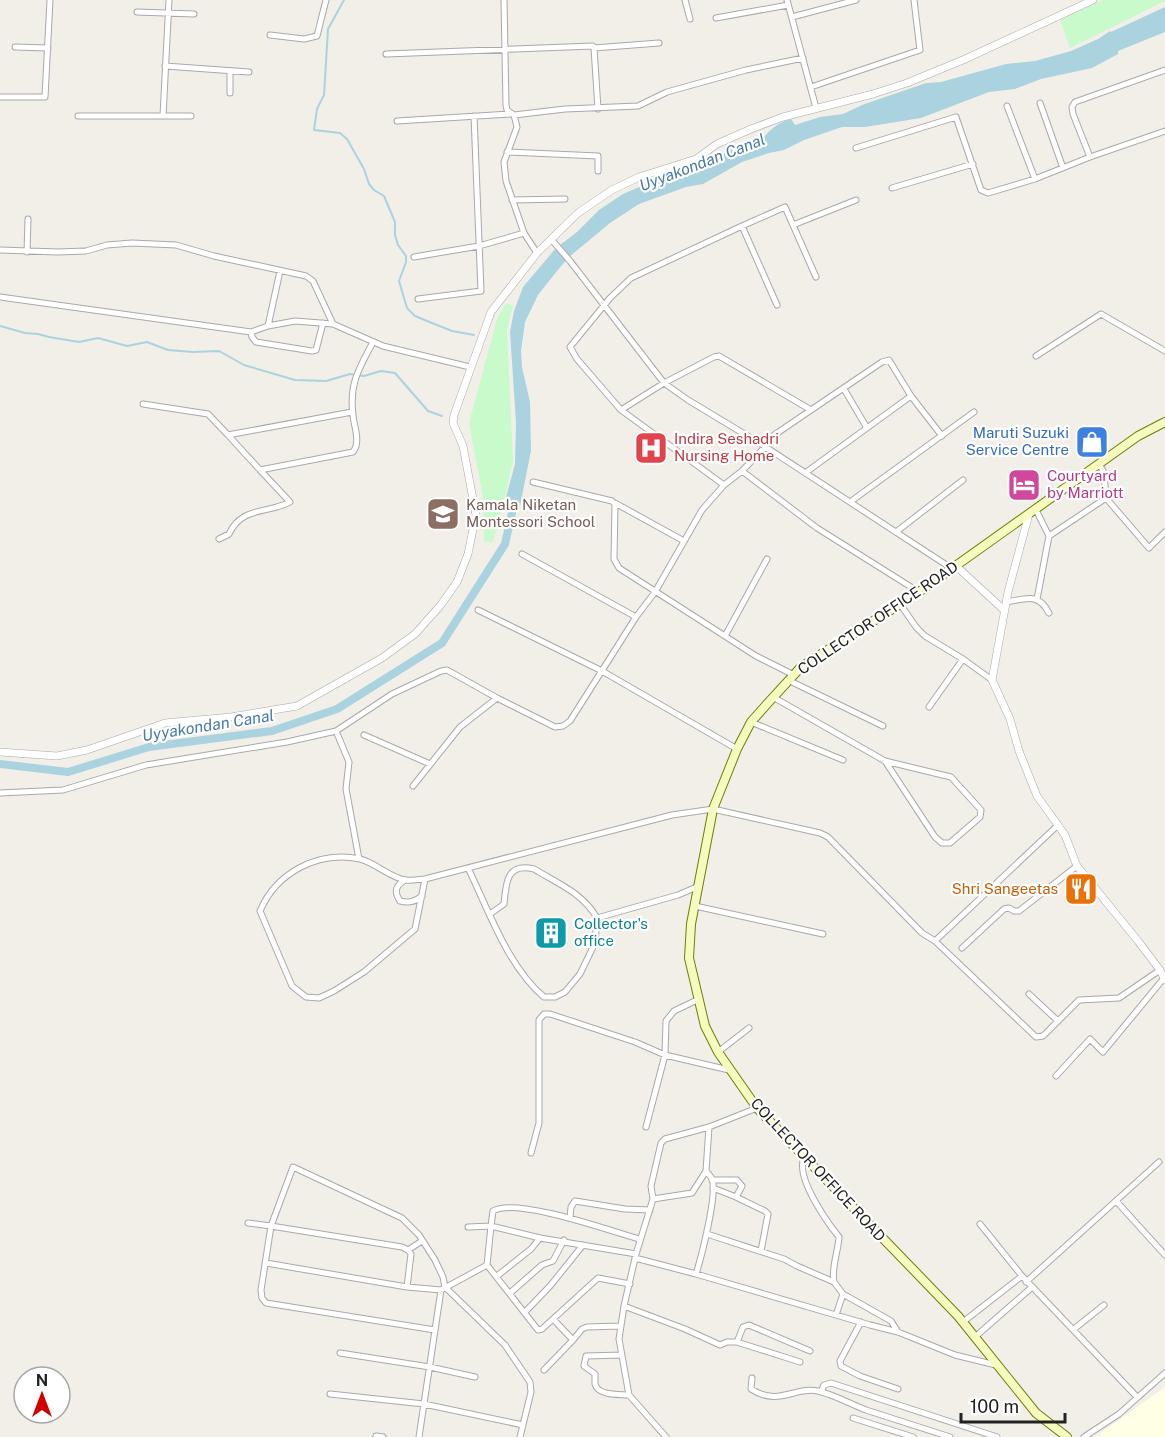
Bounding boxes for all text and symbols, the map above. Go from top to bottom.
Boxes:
water label: Uyyakondan Canal [637,130,768,195]
place label: Maruti Suzuki Service Centre [966,424,1069,458]
shop icon: Maruti Suzuki Service Centre [1074,424,1110,460]
hospital icon: Indira Seshadri Nursing Home [633,430,669,466]
place label: Indira Seshadri Nursing Home [674,430,779,464]
hotel icon: Courtyard by Marriott [1006,467,1042,503]
place label: Courtyard by Marriott [1047,467,1124,501]
school or university icon: Kamala Niketan Montessori School [425,496,461,532]
place label: Kamala Niketan Montessori School [466,496,595,530]
street label: COLLECTOR OFFICE ROAD [794,558,961,678]
water label: Uyyakondan Canal [141,706,275,745]
restaurant icon: Shri Sangeetas [1063,871,1099,907]
place label: Shri Sangeetas [952,880,1058,897]
building icon: Collector's office [533,915,569,951]
place label: Collector's office [574,915,648,949]
street label: COLLECTOR OFFICE ROAD [748,1095,889,1245]
north arrow [12,1365,72,1425]
text: N [36,1371,48,1390]
scale bar [961,1386,1064,1424]
text: 100 m [970,1396,1019,1417]

